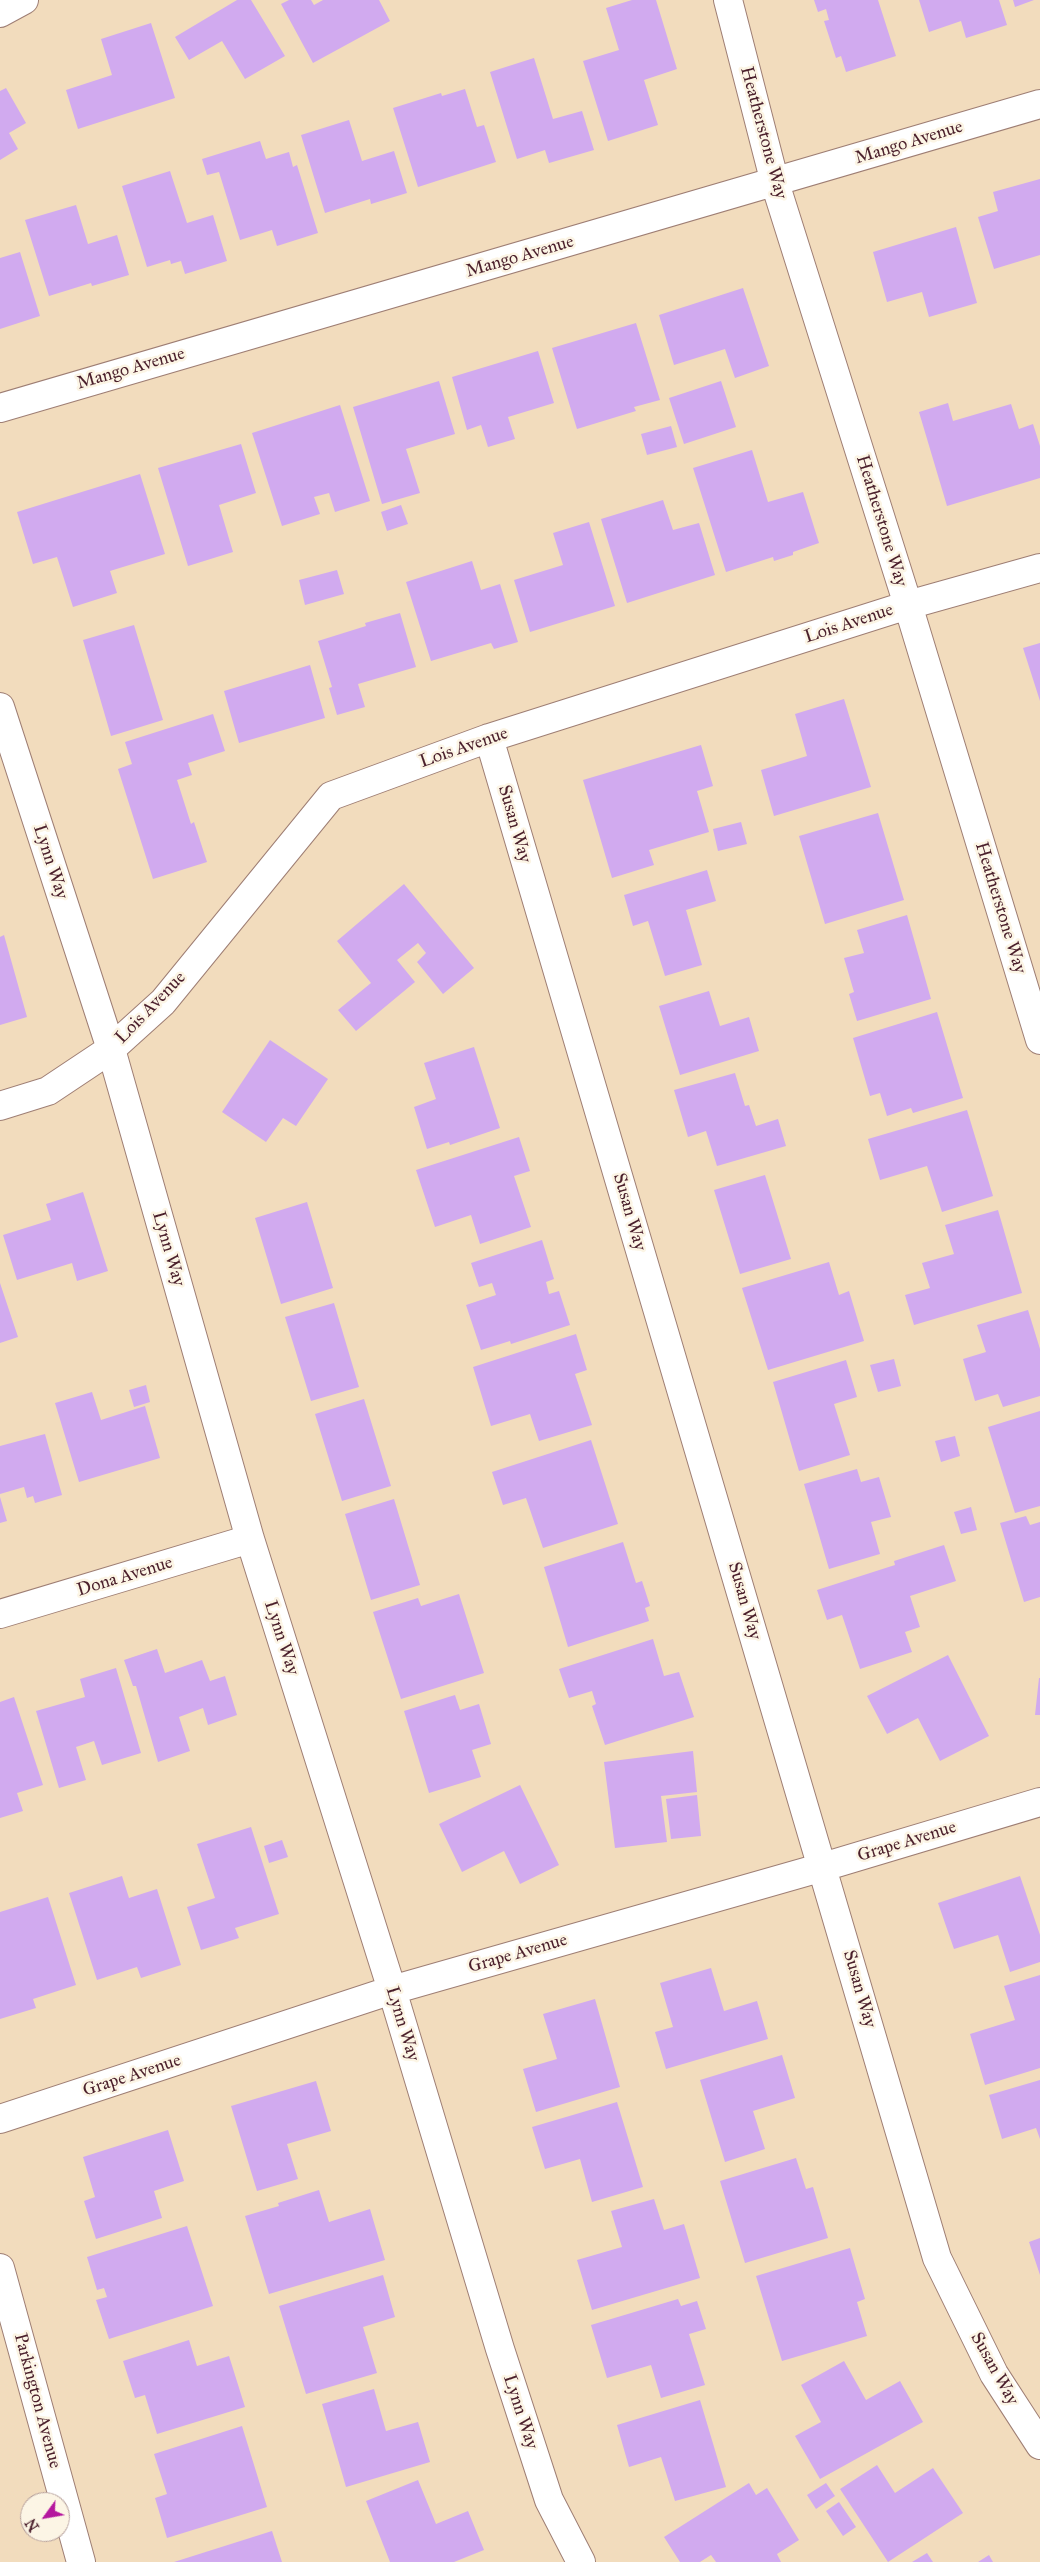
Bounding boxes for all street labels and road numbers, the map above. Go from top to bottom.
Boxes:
street label: Heatherstone Way [735,64,791,202]
street label: Mango Avenue [853,116,965,170]
street label: Mango Avenue [463,231,577,283]
street label: Mango Avenue [74,343,188,395]
street label: Heatherstone Way [851,453,911,589]
street label: Lois Avenue [802,600,896,648]
street label: Lois Avenue [417,723,511,773]
street label: Susan Way [493,783,535,865]
street label: Lynn Way [28,822,72,902]
street label: Heatherstone Way [970,840,1030,976]
street label: Lois Avenue [111,967,191,1049]
street label: Susan Way [608,1171,650,1253]
street label: Lynn Way [147,1209,189,1289]
street label: Dona Avenue [75,1552,175,1602]
street label: Susan Way [723,1560,765,1642]
street label: Lynn Way [259,1598,303,1678]
street label: Grape Avenue [855,1817,959,1867]
street label: Grape Avenue [466,1930,570,1978]
street label: Susan Way [838,1948,880,2030]
street label: Lynn Way [380,1984,424,2064]
street label: Grape Avenue [80,2050,184,2102]
street label: Susan Way [965,2329,1023,2409]
street label: Parkington Avenue [9,2331,65,2471]
street label: Lynn Way [498,2372,542,2452]

